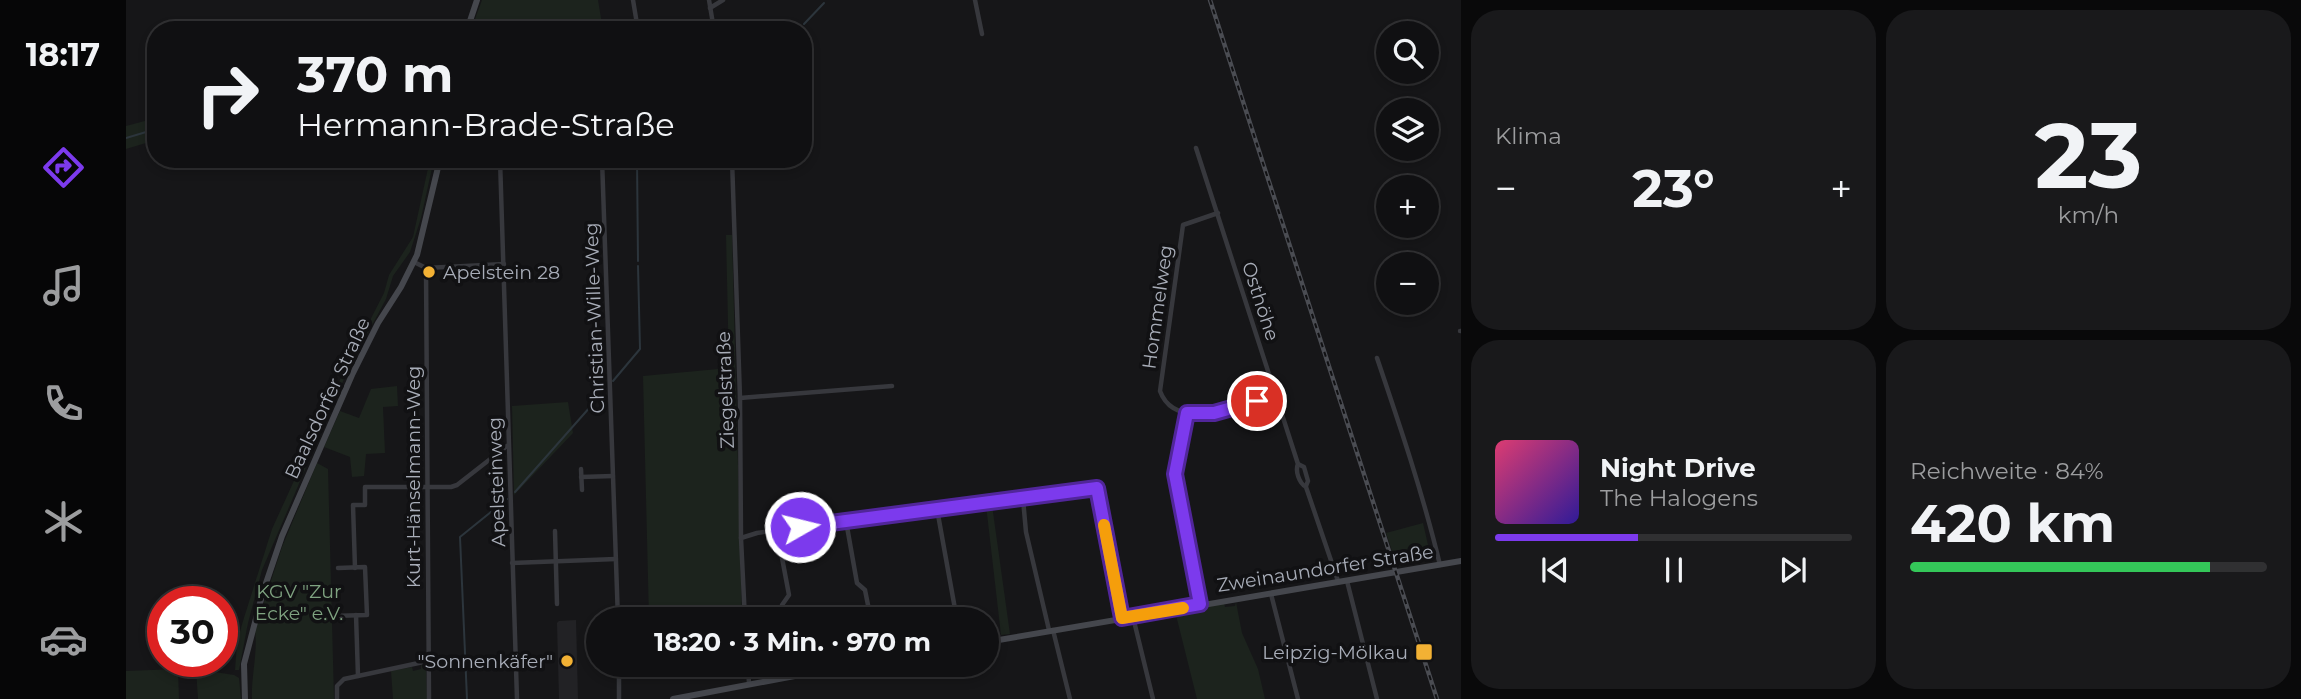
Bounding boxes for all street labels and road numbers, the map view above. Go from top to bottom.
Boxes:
street label: Christian-Wille-Weg [580,222,609,414]
street label: Hommelweg [1137,243,1178,371]
street label: Osthöhe [1237,259,1284,344]
street label: Baalsdorfer Straße [280,314,375,483]
street label: Ziegelstraße [712,331,739,449]
street label: Kurt-Hänselmann-Weg [402,366,425,588]
street label: Apelsteinweg [483,417,510,547]
street label: Zweinaundorfer Straße [1215,540,1435,597]

